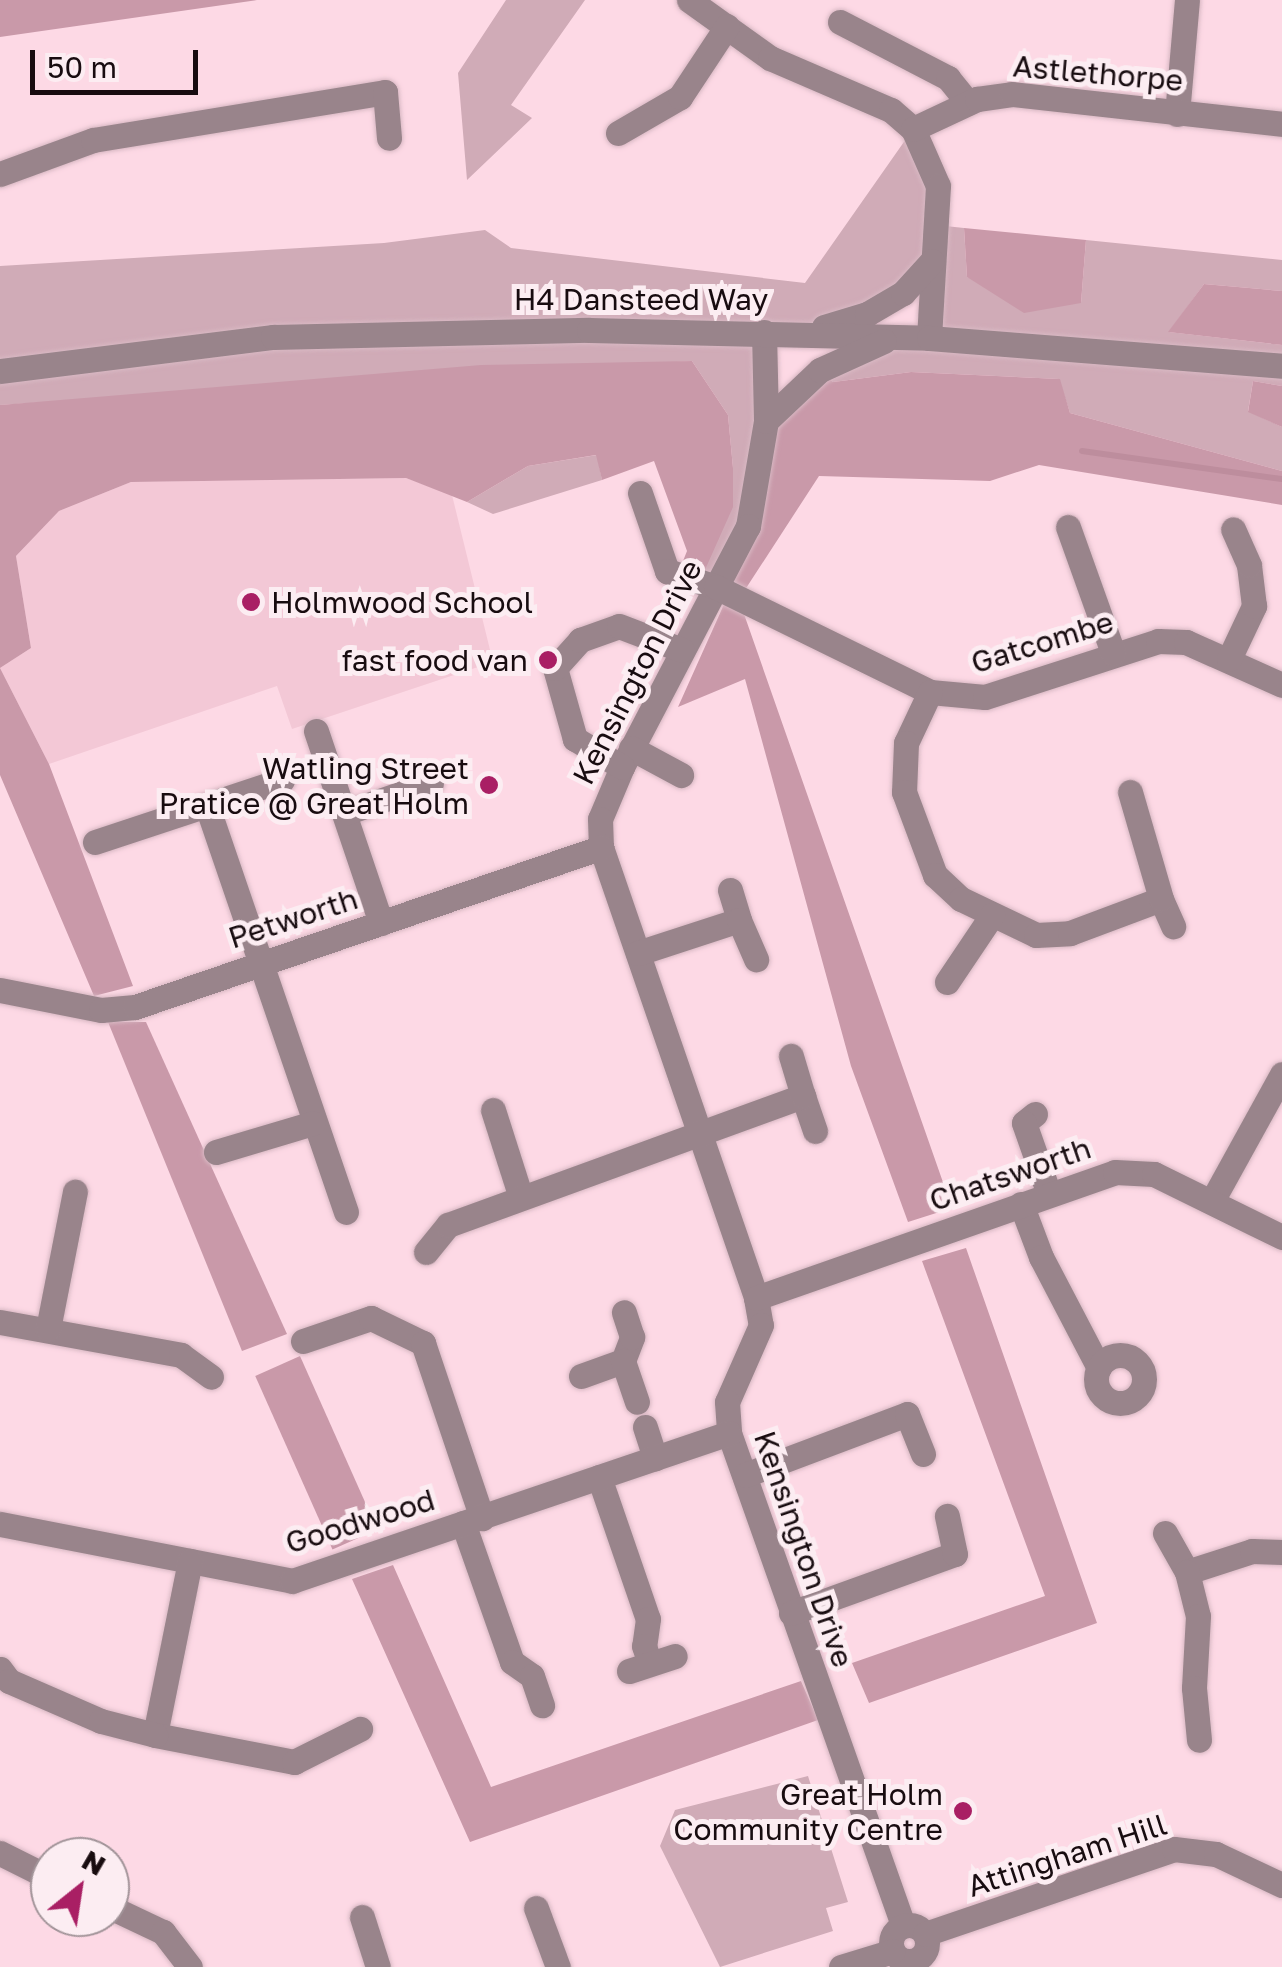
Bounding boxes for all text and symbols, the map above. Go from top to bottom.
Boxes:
scale bar [35,30,202,92]
street label: Astlethorpe [1011,48,1185,98]
text: 50 m [47,49,117,85]
street label: H4 Dansteed Way [514,281,768,317]
street label: Kensington Drive [565,554,709,790]
place label: Holmwood School [271,584,533,620]
marker: Holmwood School [240,591,262,613]
street label: Gatcombe [967,603,1117,681]
place label: fast food van [341,642,528,678]
marker: fast food van [537,649,559,671]
place label: Watling Street Pratice @ Great Holm [159,750,469,820]
marker: Watling Street Pratice @ Great Holm [478,774,500,796]
street label: Petworth [224,880,362,956]
street label: Chatsworth [925,1130,1095,1218]
street label: Kensington Drive [747,1426,861,1672]
street label: Goodwood [281,1481,439,1561]
place label: Great Holm Community Centre [673,1776,943,1846]
marker: Great Holm Community Centre [952,1800,974,1822]
street label: Attingham Hill [963,1806,1171,1904]
north arrow [30,1837,130,1937]
text: N [77,1843,112,1882]

